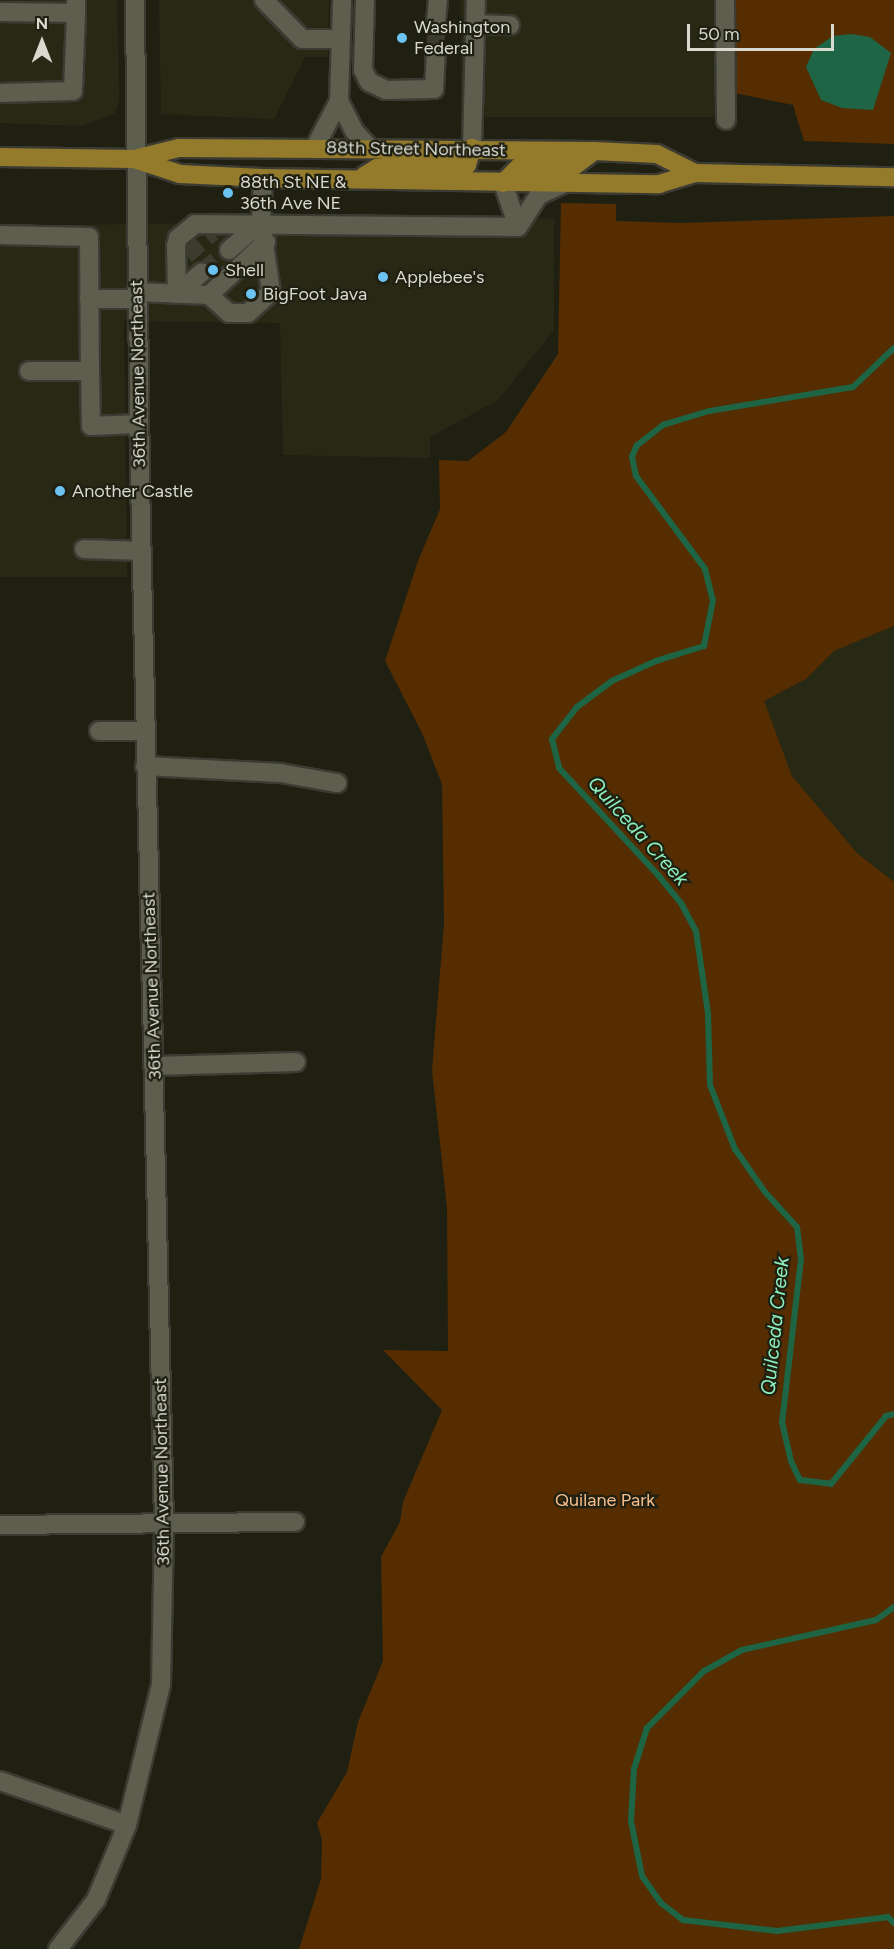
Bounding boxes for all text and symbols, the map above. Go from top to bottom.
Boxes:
north arrow [12,12,72,72]
scale bar [690,12,837,50]
text: N [36,14,48,33]
place label: Washington Federal [414,17,510,60]
text: 50 m [698,23,740,45]
marker: Washington Federal [395,31,409,45]
street label: 88th Street Northeast [326,137,506,161]
place label: 88th St NE & 36th Ave NE [240,172,346,214]
marker: 88th St NE & 36th Ave NE [221,186,235,200]
place label: Shell [225,259,264,281]
marker: Shell [206,263,220,277]
place label: Applebee's [395,266,484,288]
marker: Applebee's [376,270,390,284]
street label: 36th Avenue Northeast [126,280,150,468]
place label: BigFoot Java [263,283,367,305]
marker: BigFoot Java [244,287,258,301]
place label: Another Castle [72,480,193,502]
marker: Another Castle [53,484,67,498]
water label: Quilceda Creek [583,771,693,891]
street label: 36th Avenue Northeast [138,892,166,1080]
water label: Quilceda Creek [756,1256,794,1396]
street label: 36th Avenue Northeast [150,1378,174,1566]
park label: Quilane Park [555,1489,655,1511]

